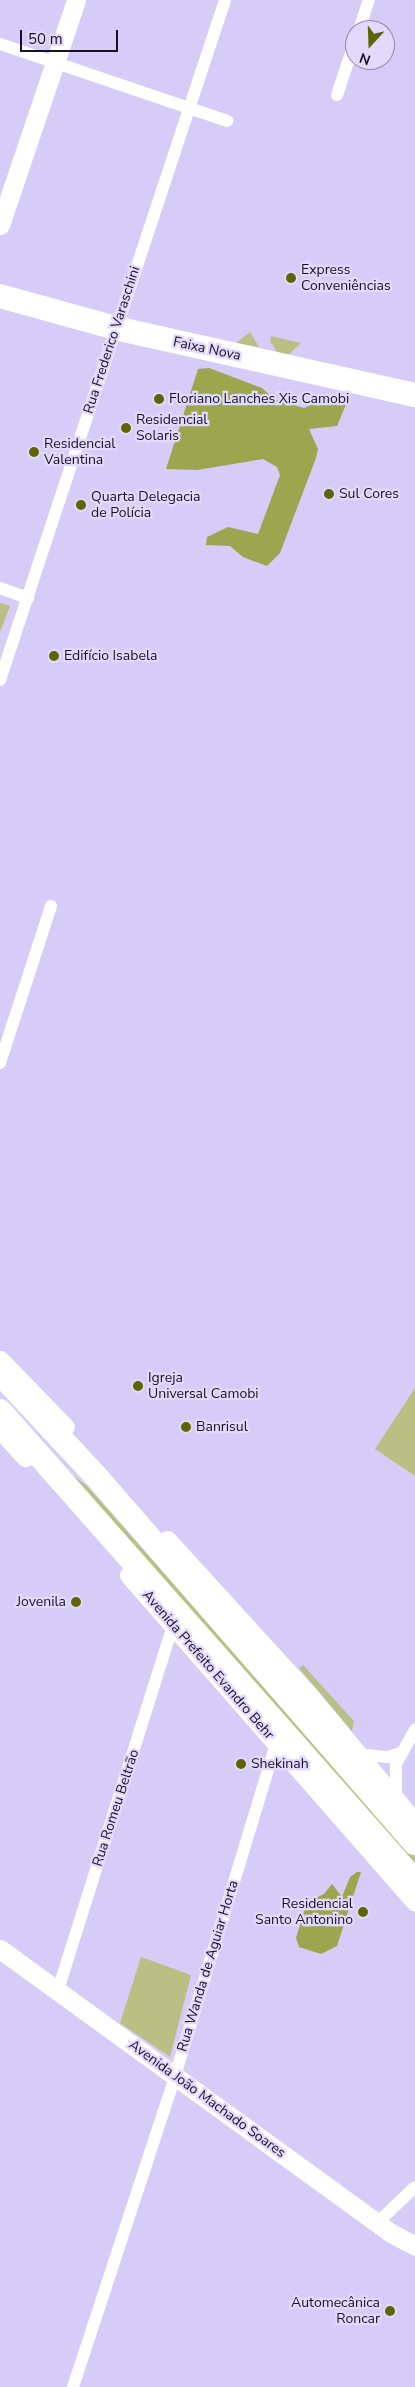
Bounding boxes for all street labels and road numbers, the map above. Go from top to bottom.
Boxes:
street label: Rua Frederico Varaschini [80,264,144,416]
street label: Faixa Nova [172,334,242,364]
street label: Avenida Prefeito Evandro Behr [139,1587,277,1743]
street label: Rua Romeu Beltrão [89,1747,143,1869]
street label: Rua Wanda de Aguiar Horta [174,1878,242,2054]
street label: Avenida João Machado Soares [125,2036,289,2162]

